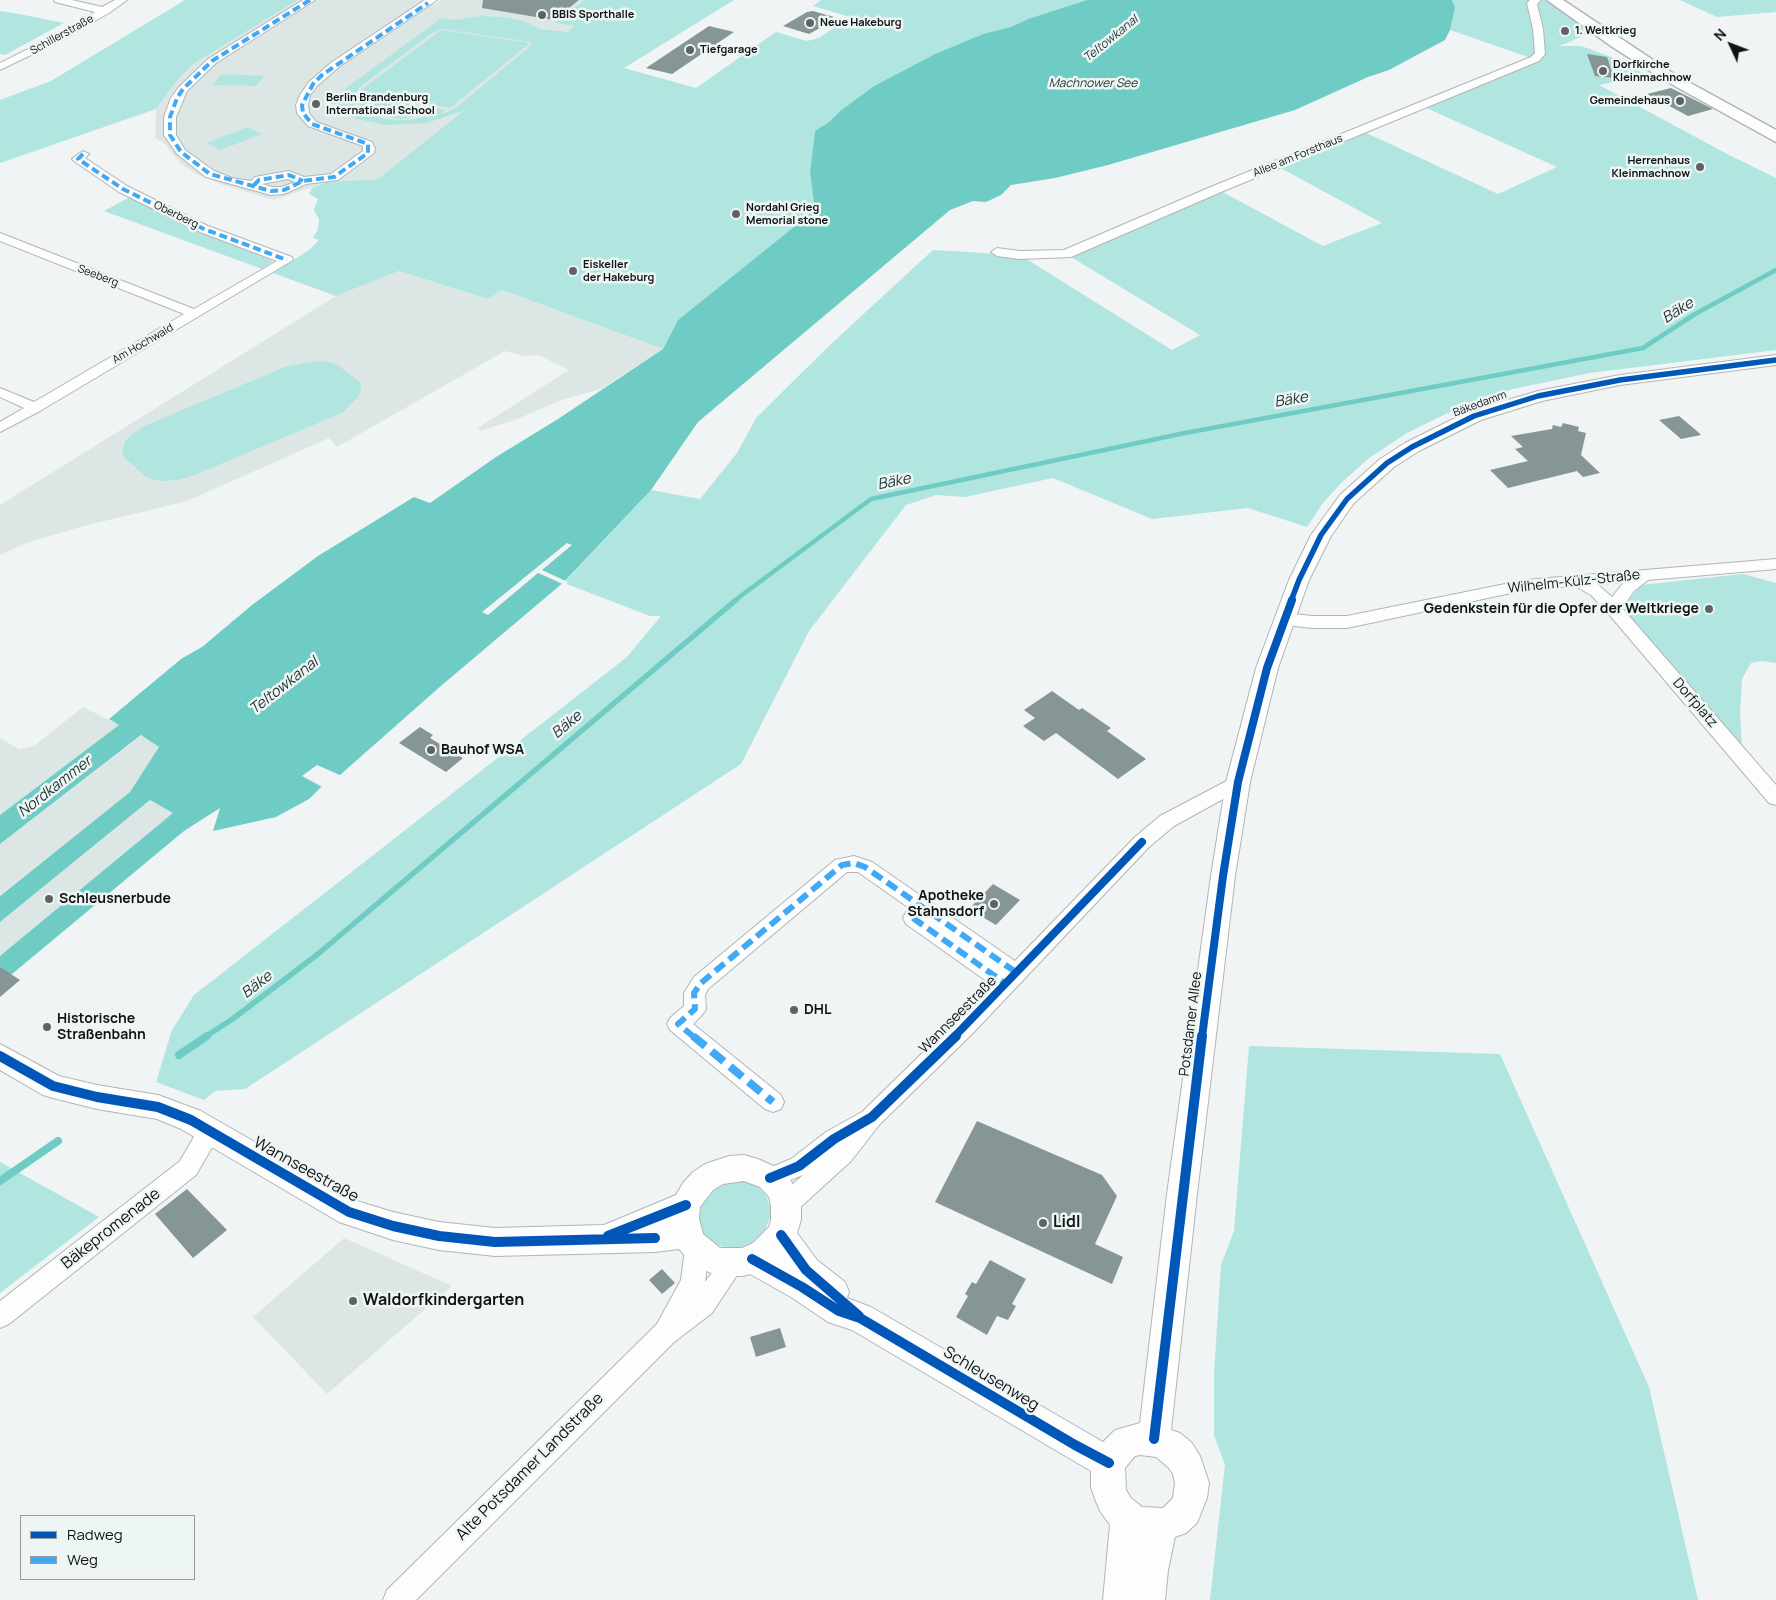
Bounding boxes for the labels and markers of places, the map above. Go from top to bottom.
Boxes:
place label: BBIS Sporthalle [552,8,634,22]
marker: BBIS Sporthalle [536,9,548,21]
place label: Neue Hakeburg [820,16,902,30]
marker: Neue Hakeburg [804,17,816,29]
place label: 1. Weltkrieg [1575,24,1636,38]
marker: 1. Weltkrieg [1559,25,1571,37]
place label: Tiefgarage [700,43,758,57]
marker: Tiefgarage [684,44,696,56]
place label: Dorfkirche Kleinmachnow [1613,58,1691,84]
marker: Dorfkirche Kleinmachnow [1597,65,1609,77]
place label: Berlin Brandenburg International School [326,91,435,117]
place label: Gemeindehaus [1590,94,1670,108]
marker: Gemeindehaus [1674,95,1686,107]
marker: Berlin Brandenburg International School [310,98,322,110]
place label: Herrenhaus Kleinmachnow [1612,154,1690,180]
marker: Herrenhaus Kleinmachnow [1694,161,1706,173]
place label: Nordahl Grieg Memorial stone [746,201,828,227]
marker: Nordahl Grieg Memorial stone [730,208,742,220]
place label: Eiskeller der Hakeburg [583,258,654,284]
marker: Eiskeller der Hakeburg [567,265,579,277]
place label: Gedenkstein für die Opfer der Weltkriege [1424,601,1699,617]
marker: Gedenkstein für die Opfer der Weltkriege [1703,603,1715,615]
place label: Bauhof WSA [441,742,524,758]
marker: Bauhof WSA [425,744,437,756]
place label: Apotheke Stahnsdorf [907,888,984,920]
place label: Schleusnerbude [59,891,171,907]
marker: Schleusnerbude [43,893,55,905]
marker: Apotheke Stahnsdorf [988,898,1000,910]
place label: DHL [804,1002,831,1018]
marker: DHL [788,1004,800,1016]
place label: Historische Straßenbahn [57,1011,146,1044]
marker: Historische Straßenbahn [41,1021,53,1033]
place label: Lidl [1053,1213,1080,1233]
marker: Lidl [1037,1217,1049,1229]
place label: Waldorfkindergarten [363,1291,524,1311]
marker: Waldorfkindergarten [347,1295,359,1307]

